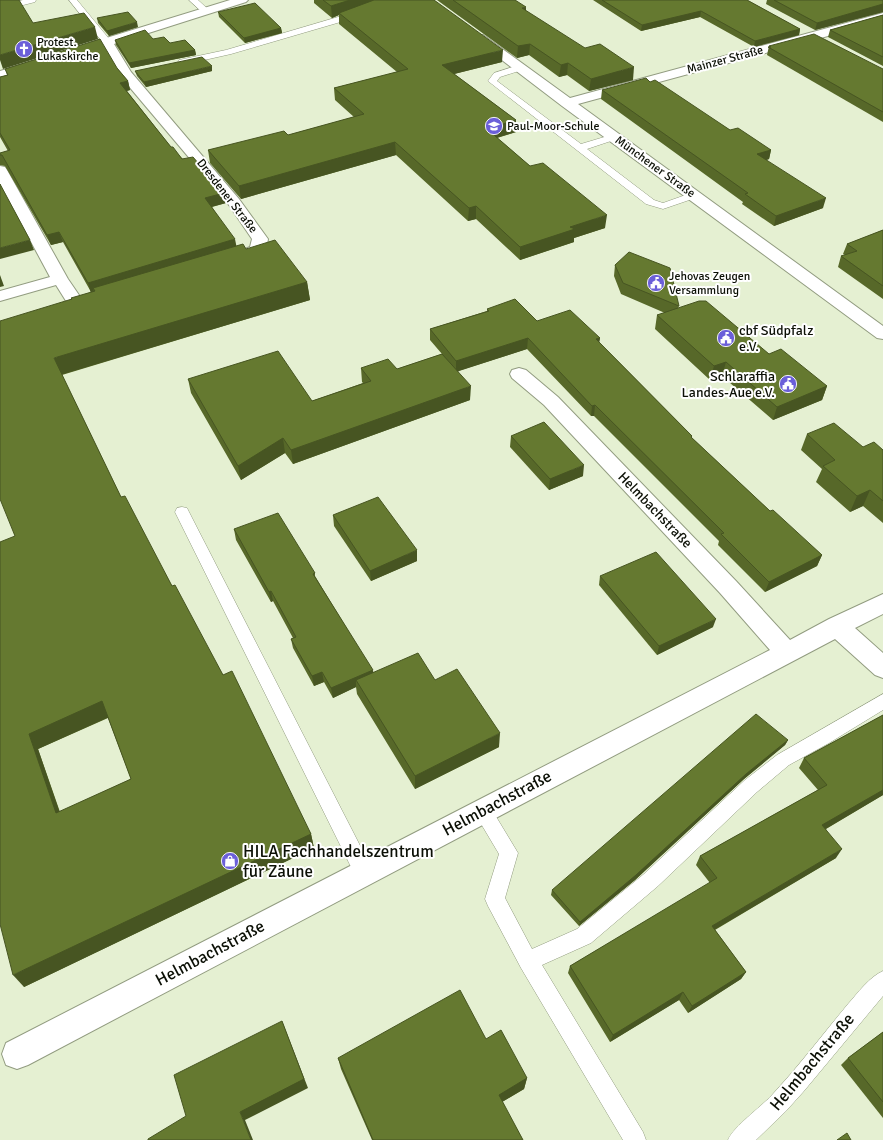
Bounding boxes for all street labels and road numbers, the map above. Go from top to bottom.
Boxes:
street label: Mainzer Straße [685,43,765,77]
street label: Münchener Straße [612,133,698,201]
street label: Dresdener Straße [193,156,261,236]
street label: Helmbachstraße [614,468,696,552]
street label: Helmbachstraße [439,765,555,841]
street label: Helmbachstraße [152,915,268,991]
street label: Helmbachstraße [765,1009,859,1115]

